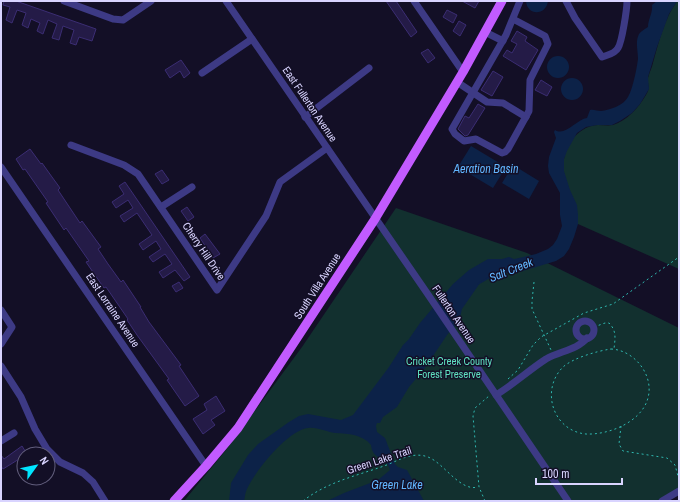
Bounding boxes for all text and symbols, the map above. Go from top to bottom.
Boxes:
street label: East Fullerton Avenue [280,64,340,144]
water label: Aeration Basin [452,161,519,177]
street label: Cherry Hill Drive [180,219,228,283]
street label: South Villa Avenue [290,250,344,322]
water label: Salt Creek [487,254,536,286]
street label: East Lorraine Avenue [83,270,143,350]
street label: Fullerton Avenue [429,282,479,346]
park label: Cricket Creek County Forest Preserve [406,354,493,381]
street label: Green Lake Trail [345,443,413,477]
north arrow [16,446,56,486]
text: N [37,454,52,467]
scale bar [536,460,622,486]
text: 100 m [542,466,569,482]
water label: Green Lake [371,477,423,493]

